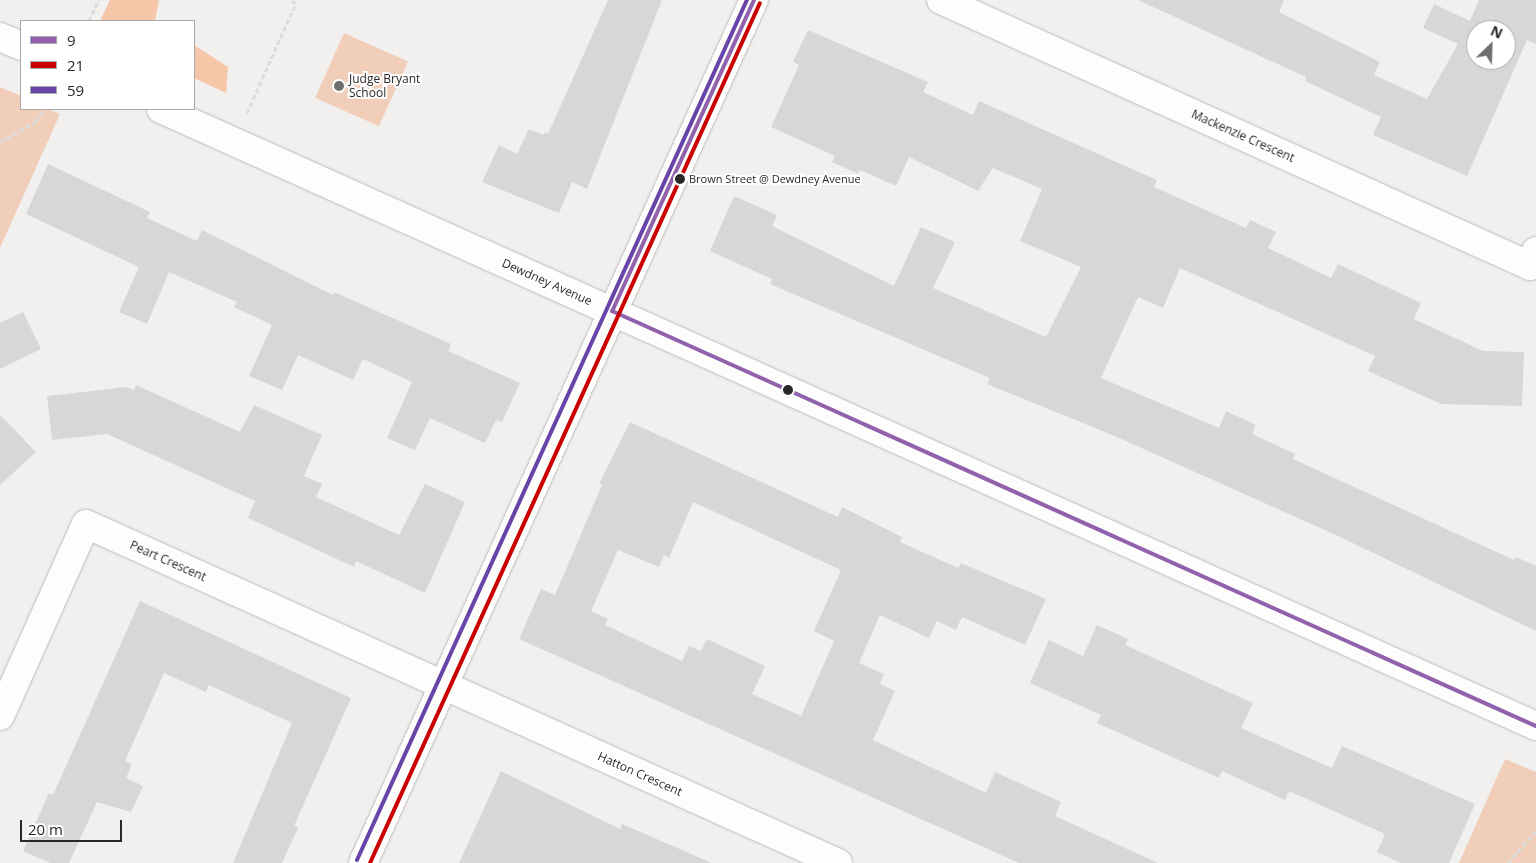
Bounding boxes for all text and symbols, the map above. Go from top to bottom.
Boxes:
legend [20,20,195,110]
north arrow [1466,20,1516,70]
text: N [1488,21,1506,43]
text: 9 [67,30,76,50]
text: 21 [67,55,84,75]
place label: Judge Bryant School [349,72,420,100]
text: 59 [67,80,84,100]
marker: Judge Bryant School [333,80,345,92]
street label: Mackenzie Crescent [1189,107,1297,165]
place label: Brown Street @ Dewdney Avenue [689,172,861,186]
marker: Brown Street @ Dewdney Avenue [675,174,685,184]
street label: Dewdney Avenue [500,256,594,308]
unlabelled marker [783,385,793,395]
street label: Peart Crescent [128,538,208,584]
street label: Hatton Crescent [596,749,684,799]
scale bar [22,810,125,842]
text: 20 m [28,819,63,839]

